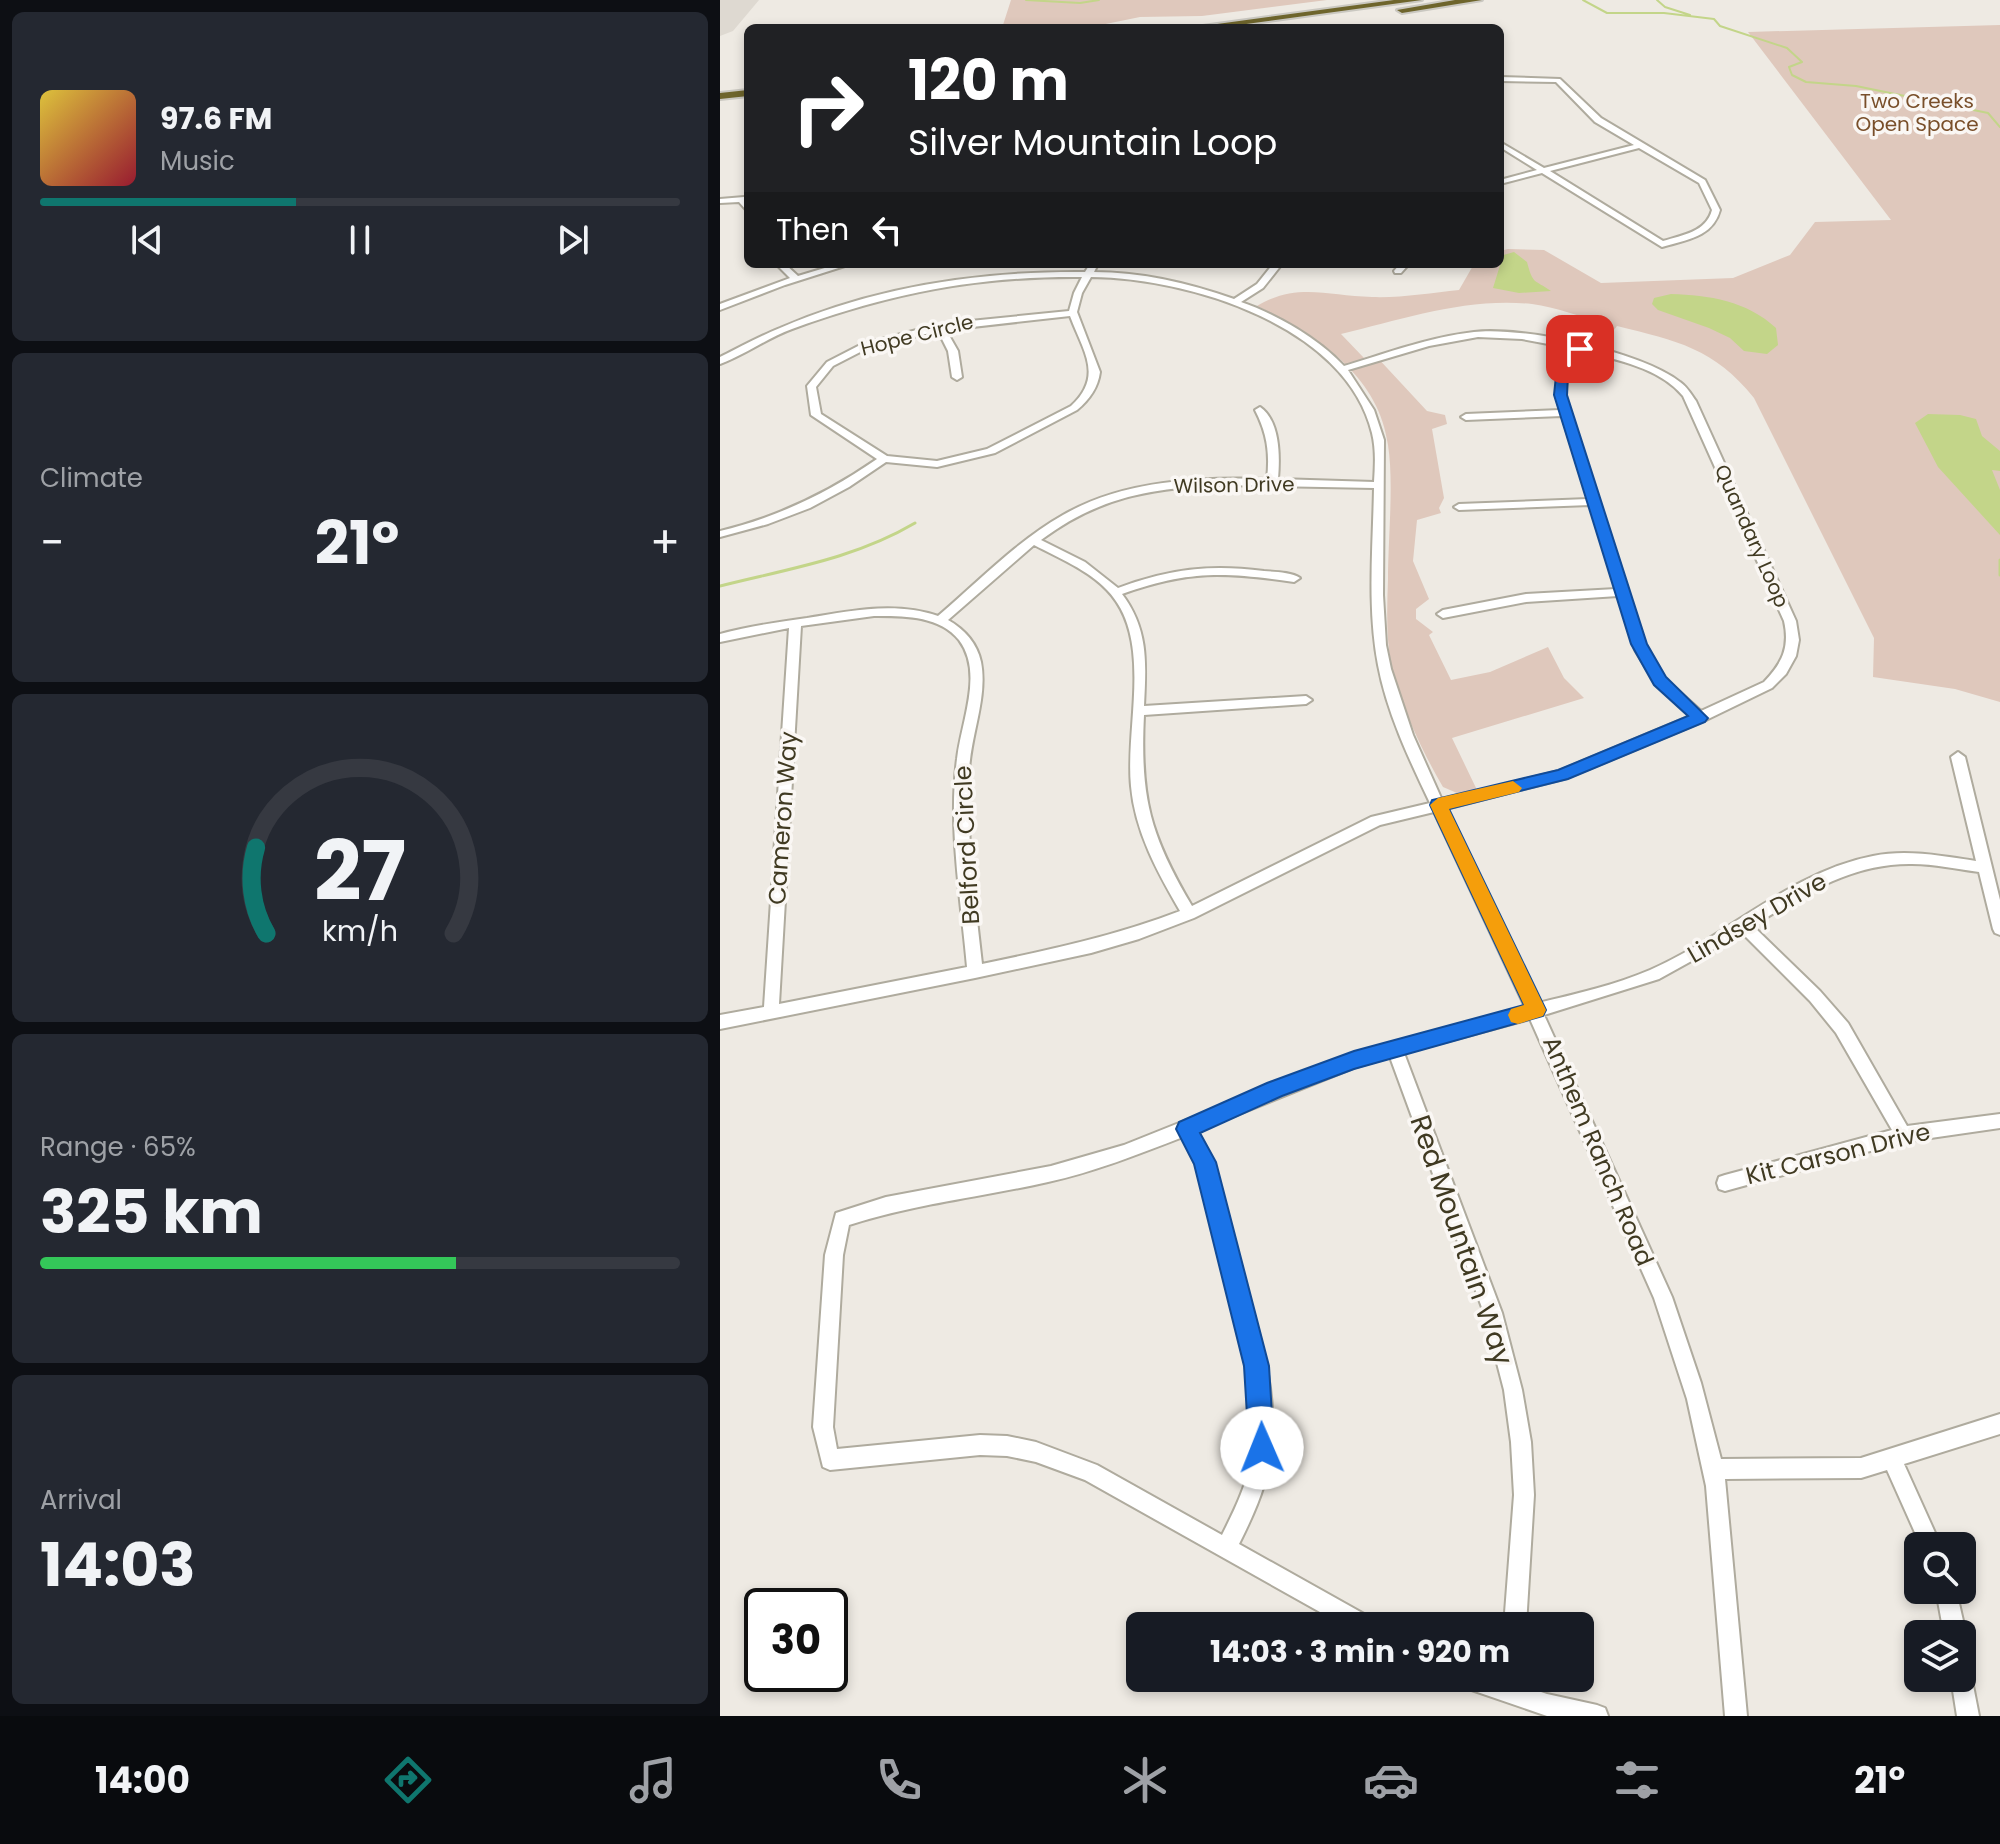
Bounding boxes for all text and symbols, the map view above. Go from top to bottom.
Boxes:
text: 120 m [908,41,1069,120]
icon: right [776,56,880,160]
park label: Two Creeks Open Space [1855,87,1979,138]
text: 97.6 FM [160,97,272,140]
text: Silver Mountain Loop [908,117,1277,168]
text: Music [160,143,235,179]
text: Then [776,208,849,251]
icon: left [865,208,909,252]
icon: previous [125,218,169,262]
icon: pause [338,218,382,262]
icon: next [551,218,595,262]
street label: Hope Circle [858,307,976,363]
pin [1546,315,1614,383]
icon: arrive [1558,327,1602,371]
text: Climate [40,460,143,496]
street label: Quandary Loop [1708,460,1796,612]
street label: Wilson Drive [1173,470,1295,500]
text: 21° [315,501,399,585]
text: − [40,512,64,573]
text: + [650,512,680,573]
street label: Cameron Way [760,730,805,906]
street label: Belford Circle [946,765,987,925]
text: 27 [314,813,406,929]
street label: Lindsey Drive [1681,864,1832,971]
text: km/h [322,911,398,951]
street label: Anthem Ranch Road [1535,1031,1662,1271]
street label: Red Mountain Way [1400,1110,1523,1371]
street label: Kit Carson Drive [1742,1115,1934,1192]
text: Range · 65% [40,1129,196,1165]
text: 325 km [40,1170,263,1254]
position arrow [1220,1406,1304,1490]
text: Arrival [40,1482,122,1518]
text: 14:03 [40,1523,196,1607]
map controls [1904,1532,1976,1692]
button: search [1904,1532,1976,1604]
speed limit sign: 30 [744,1588,848,1692]
button: layers [1904,1620,1976,1692]
text: 14:03 · 3 min · 920 m [1210,1630,1510,1673]
icon: directions [380,1752,436,1808]
icon: music [625,1752,681,1808]
icon: phone [871,1752,927,1808]
icon: climate [1117,1752,1173,1808]
icon: car [1363,1752,1419,1808]
icon: filters [1609,1752,1665,1808]
text: 14:00 [95,1755,190,1806]
text: 21° [1854,1755,1905,1806]

